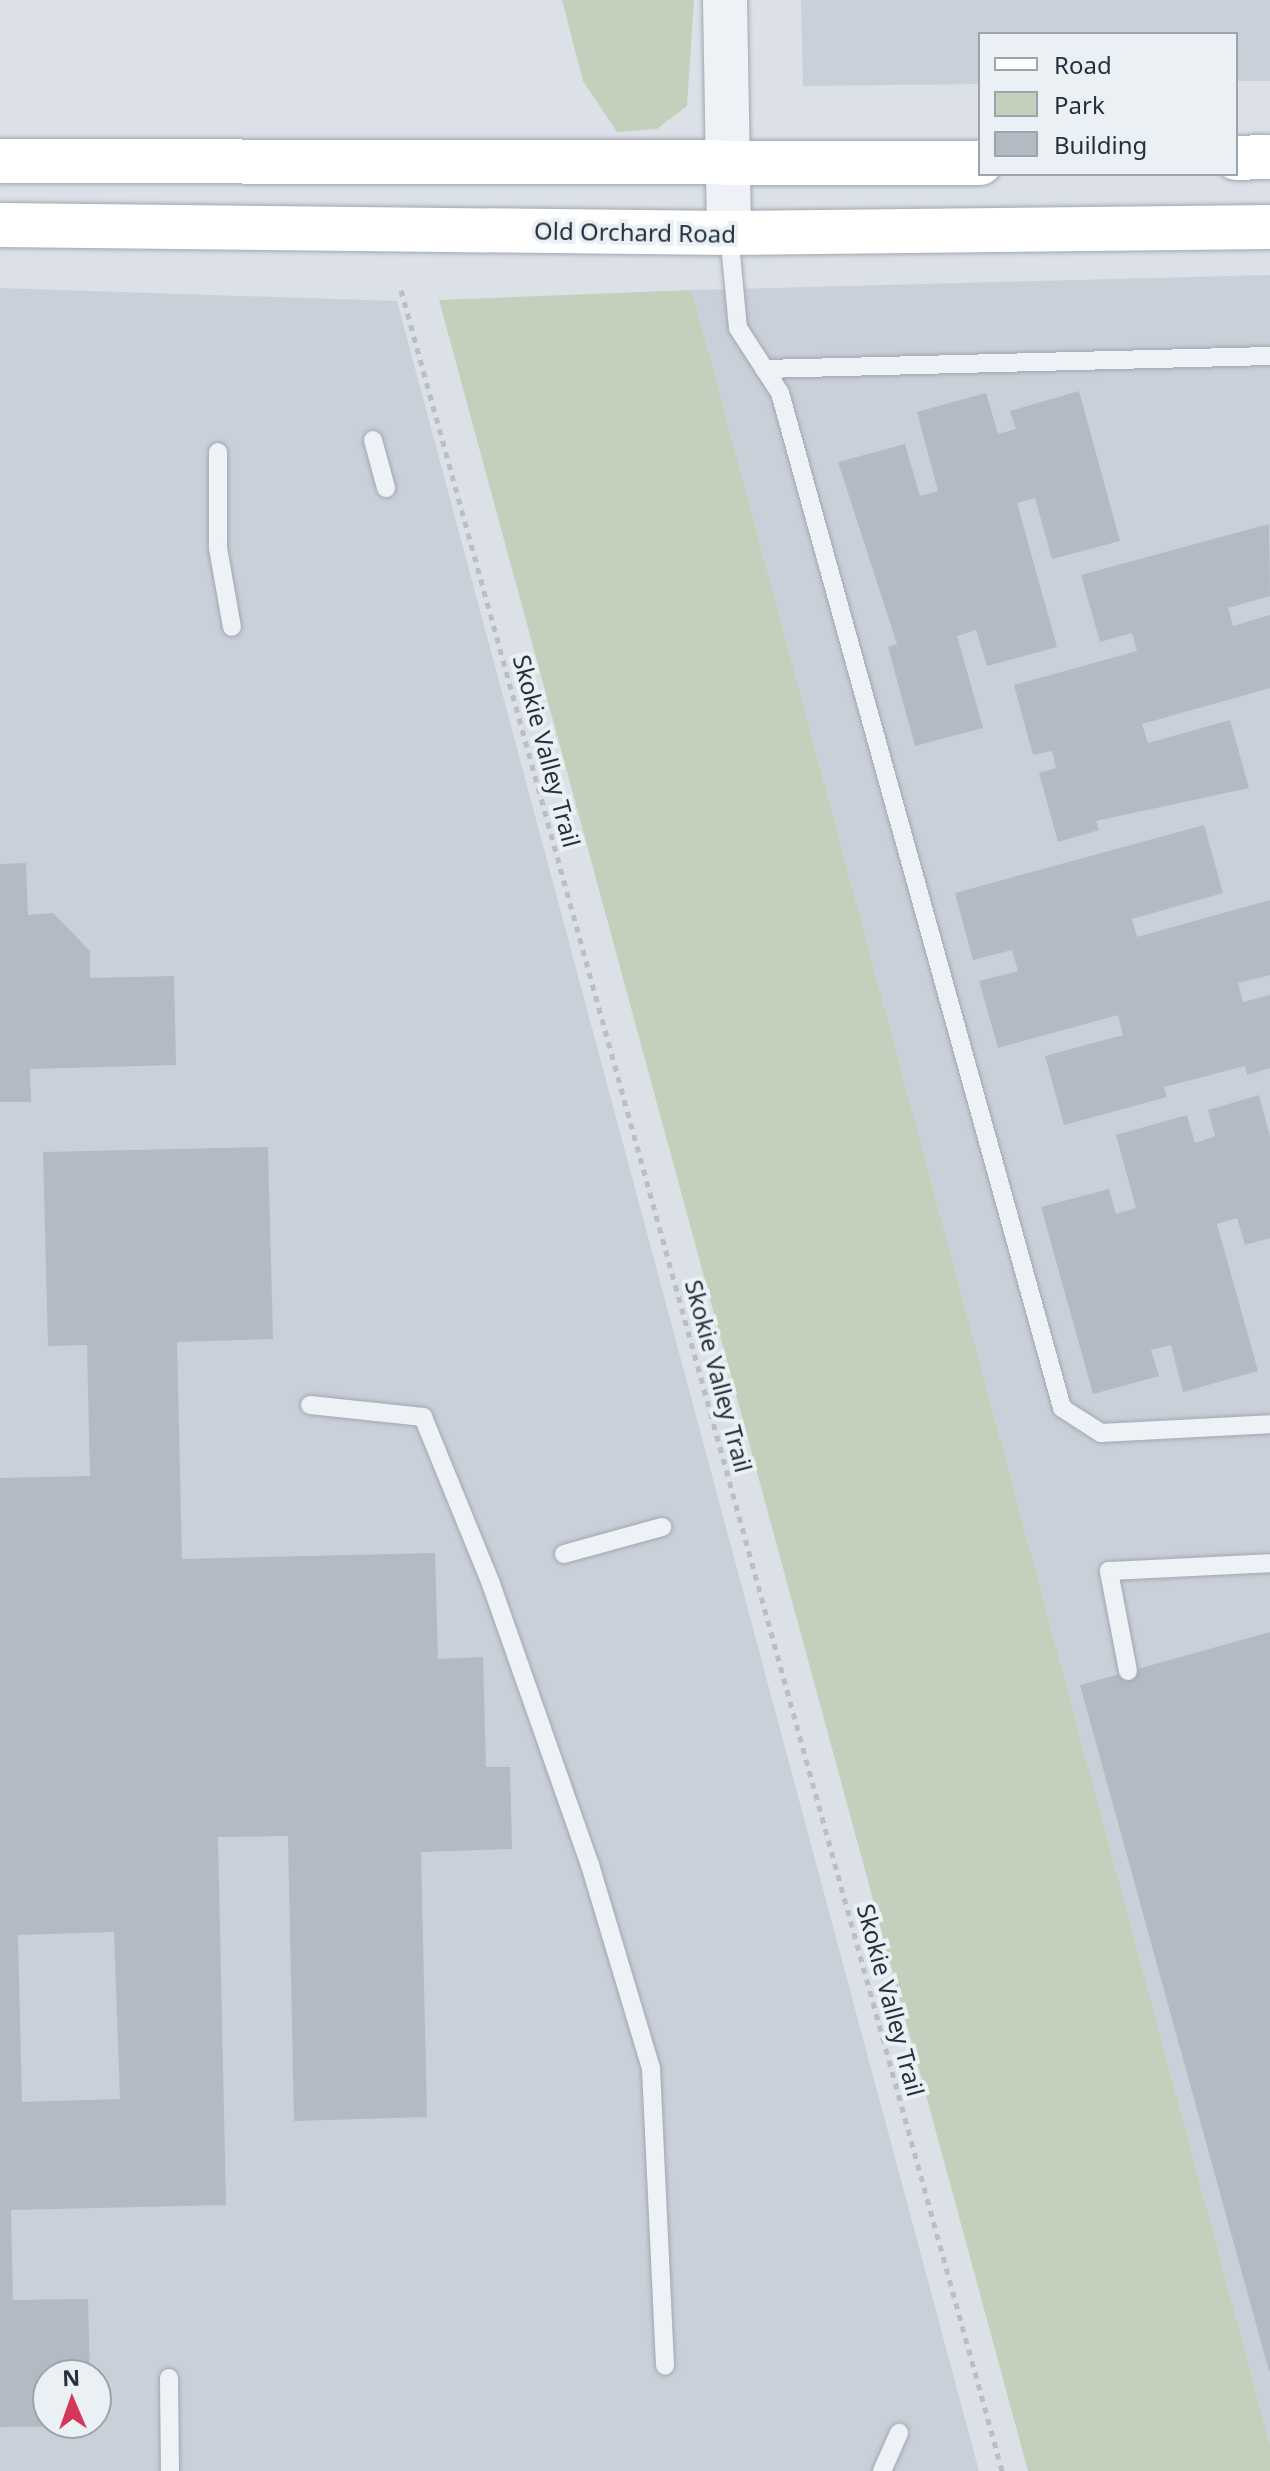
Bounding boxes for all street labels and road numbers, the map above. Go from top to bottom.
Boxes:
street label: Old Orchard Road [534,216,736,248]
street label: Skokie Valley Trail [507,652,587,850]
street label: Skokie Valley Trail [679,1277,759,1475]
street label: Skokie Valley Trail [851,1901,931,2099]

